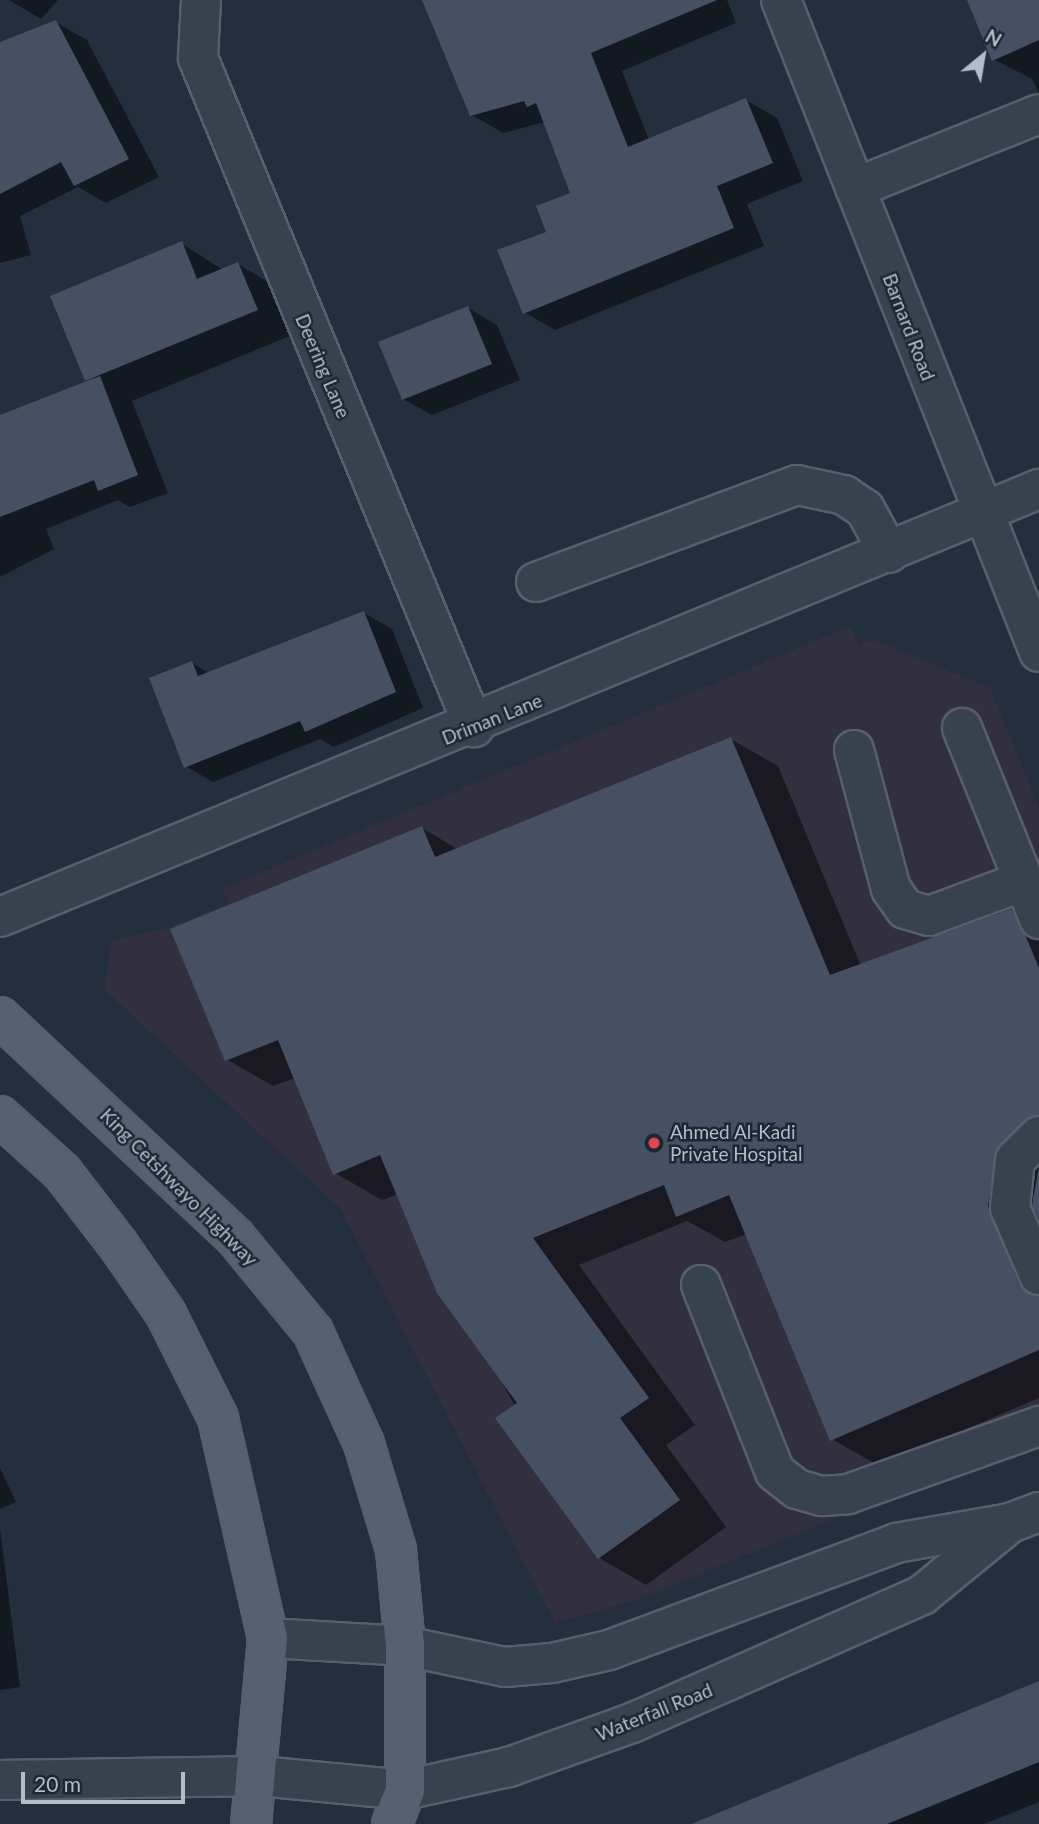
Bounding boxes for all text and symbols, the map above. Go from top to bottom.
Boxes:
north arrow [948,21,1018,91]
text: N [982,24,1006,51]
street label: Barnard Road [878,270,940,384]
street label: Deering Lane [291,310,355,422]
street label: Driman Lane [439,689,545,749]
street label: King Cetshwayo Highway [96,1104,262,1270]
place label: Ahmed Al-Kadi Private Hospital [670,1121,802,1165]
marker: Ahmed Al-Kadi Private Hospital [644,1133,664,1153]
street label: Waterfall Road [592,1678,716,1746]
scale bar [24,1758,189,1802]
text: 20 m [34,1771,81,1796]

